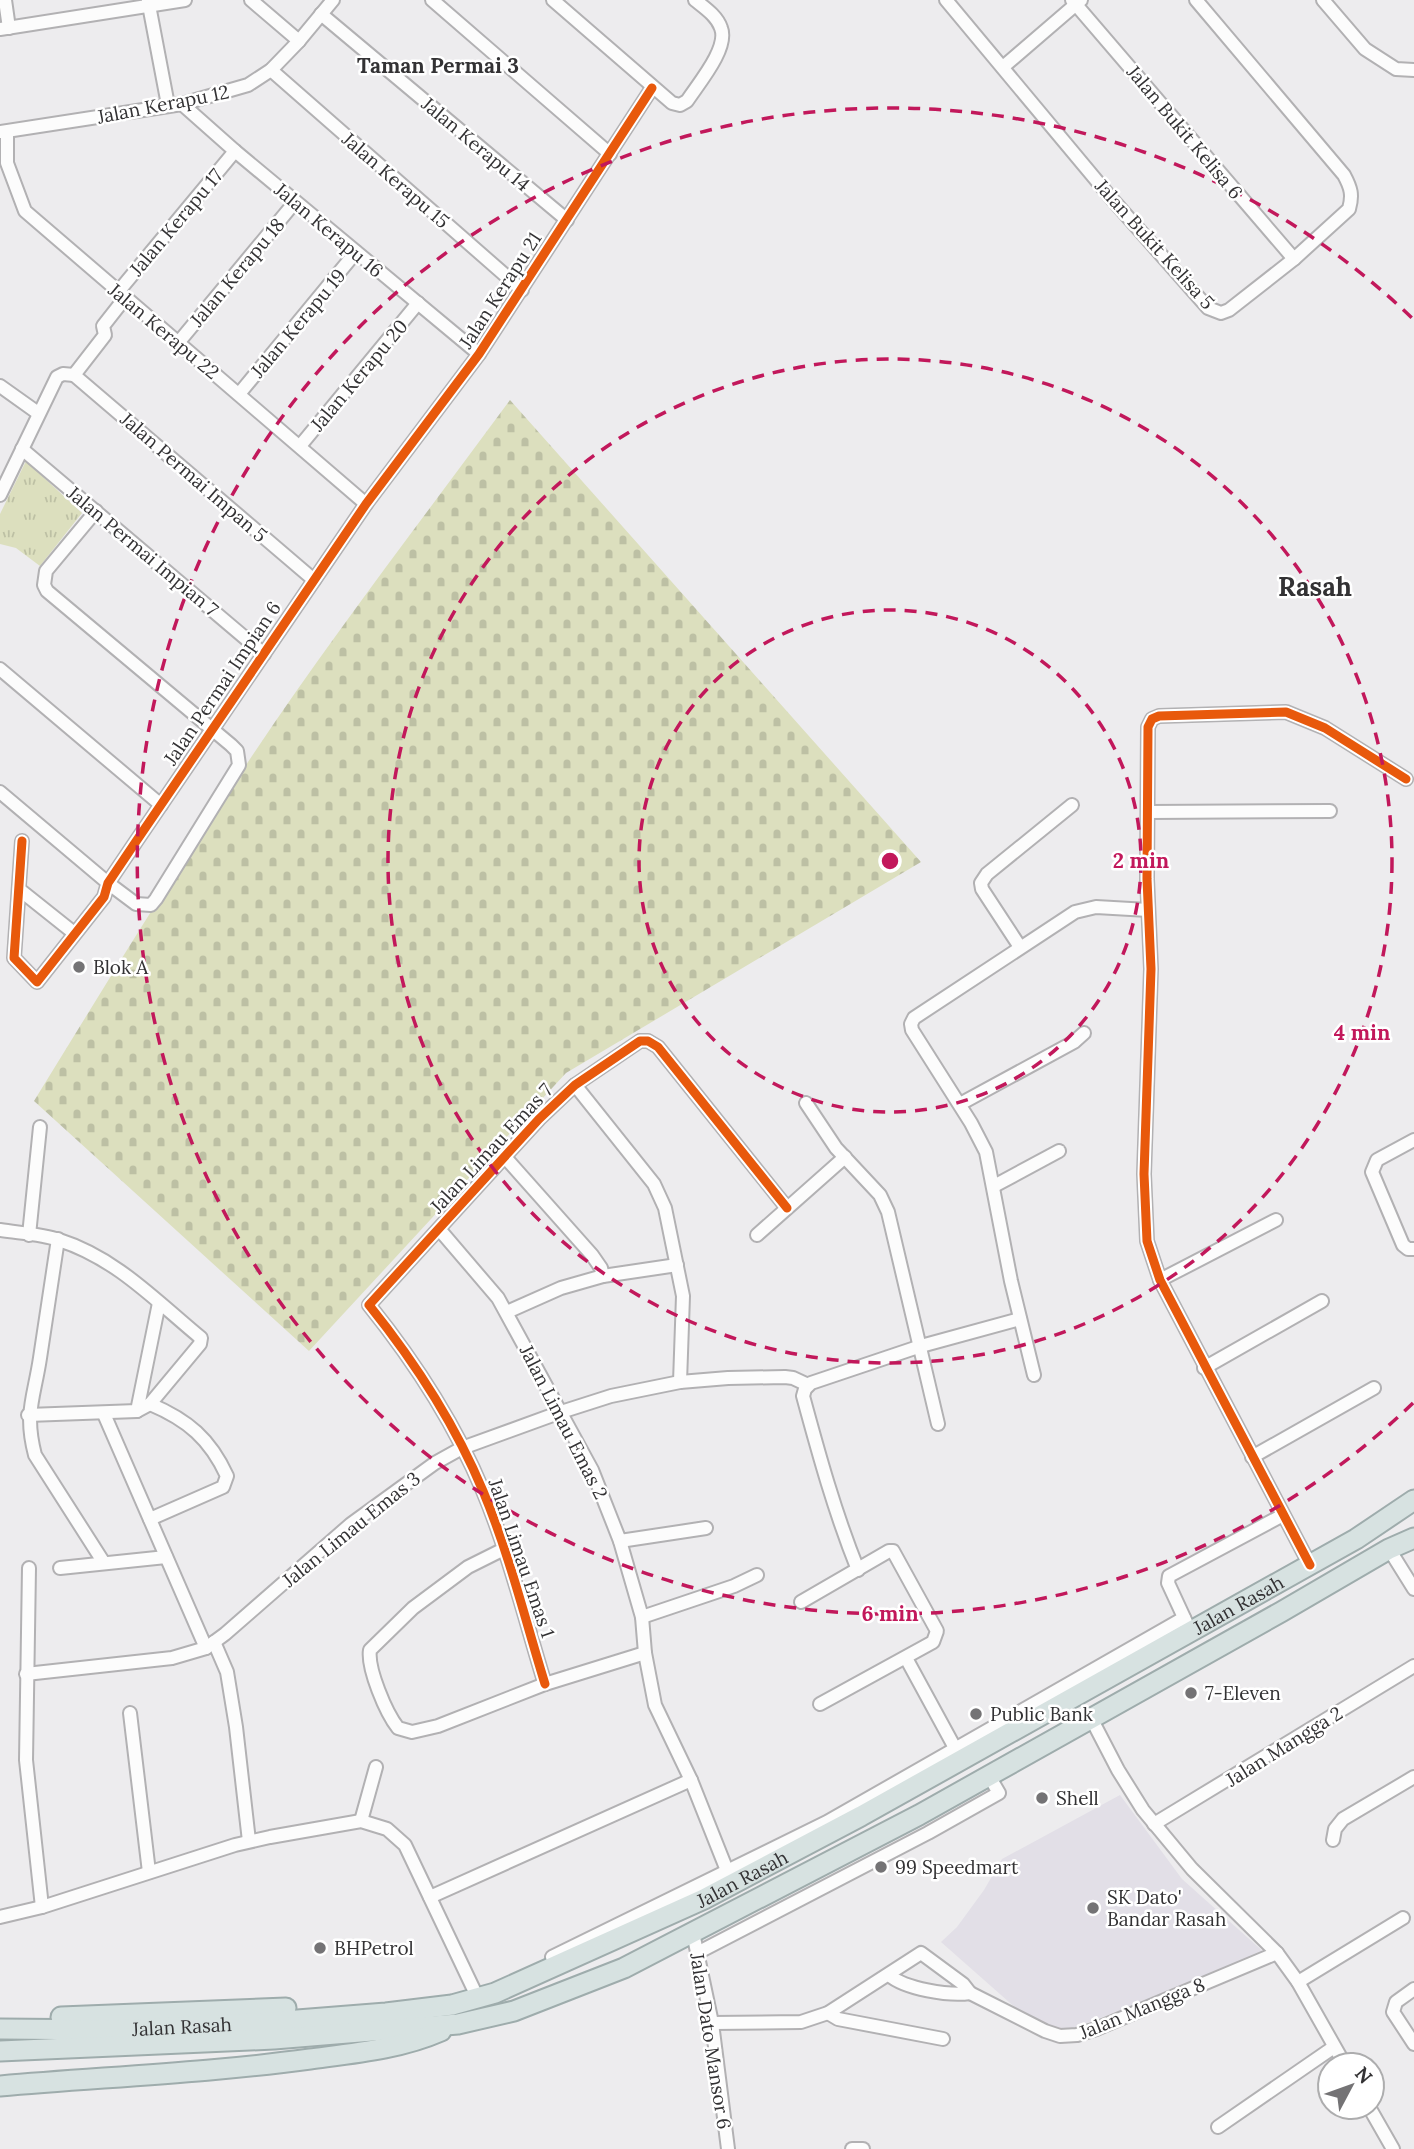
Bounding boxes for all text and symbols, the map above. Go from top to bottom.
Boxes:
district label: Taman Permai 3 [357,52,519,79]
street label: Jalan Bukit Kelisa 6 [1121,59,1248,204]
street label: Jalan Kerapu 12 [94,79,231,129]
street label: Jalan Kerapu 14 [416,91,535,196]
street label: Jalan Kerapu 15 [337,126,454,233]
street label: Jalan Kerapu 17 [124,163,228,281]
street label: Jalan Bukit Kelisa 5 [1090,173,1220,314]
street label: Jalan Kerapu 16 [269,177,388,282]
street label: Jalan Kerapu 18 [184,213,289,332]
street label: Jalan Kerapu 21 [453,227,547,353]
street label: Jalan Kerapu 19 [245,264,350,383]
street label: Jalan Kerapu 22 [103,277,224,384]
street label: Jalan Kerapu 20 [305,314,413,437]
street label: Jalan Permai Impan 5 [115,406,272,547]
street label: Jalan Permai Impian 7 [62,480,224,621]
district label: Rasah [1278,570,1352,603]
street label: Jalan Permai Impian 6 [158,597,286,770]
text: 2 min [1113,847,1169,874]
centre of rings [878,849,902,873]
place label: Blok A [93,955,149,979]
marker: Blok A [71,959,87,975]
text: 4 min [1334,1019,1390,1046]
street label: Jalan Limau Emas 7 [424,1078,557,1219]
street label: Jalan Limau Emas 2 [514,1340,613,1503]
street label: Jalan Limau Emas 3 [276,1466,425,1593]
street label: Jalan Limau Emas 1 [483,1474,561,1641]
street label: Jalan Rasah [1188,1570,1288,1640]
text: 6 min [861,1600,919,1627]
place label: 7-Eleven [1205,1681,1281,1705]
marker: 7-Eleven [1183,1685,1199,1701]
street label: Jalan Mangga 2 [1220,1701,1347,1792]
place label: Public Bank [990,1702,1094,1726]
marker: Public Bank [968,1706,984,1722]
place label: Shell [1056,1786,1099,1810]
marker: Shell [1034,1790,1050,1806]
street label: Jalan Rasah [692,1845,792,1913]
place label: 99 Speedmart [895,1855,1019,1879]
marker: 99 Speedmart [873,1859,889,1875]
place label: SK Dato' Bandar Rasah [1107,1885,1226,1931]
marker: SK Dato' Bandar Rasah [1085,1900,1101,1916]
place label: BHPetrol [334,1936,414,1960]
marker: BHPetrol [312,1940,328,1956]
street label: Jalan Dato Mansor 6 [685,1950,737,2131]
street label: Jalan Mangga 8 [1075,1972,1208,2044]
street label: Jalan Rasah [130,2012,232,2041]
north arrow [1316,2051,1386,2121]
text: N [1350,2061,1378,2088]

